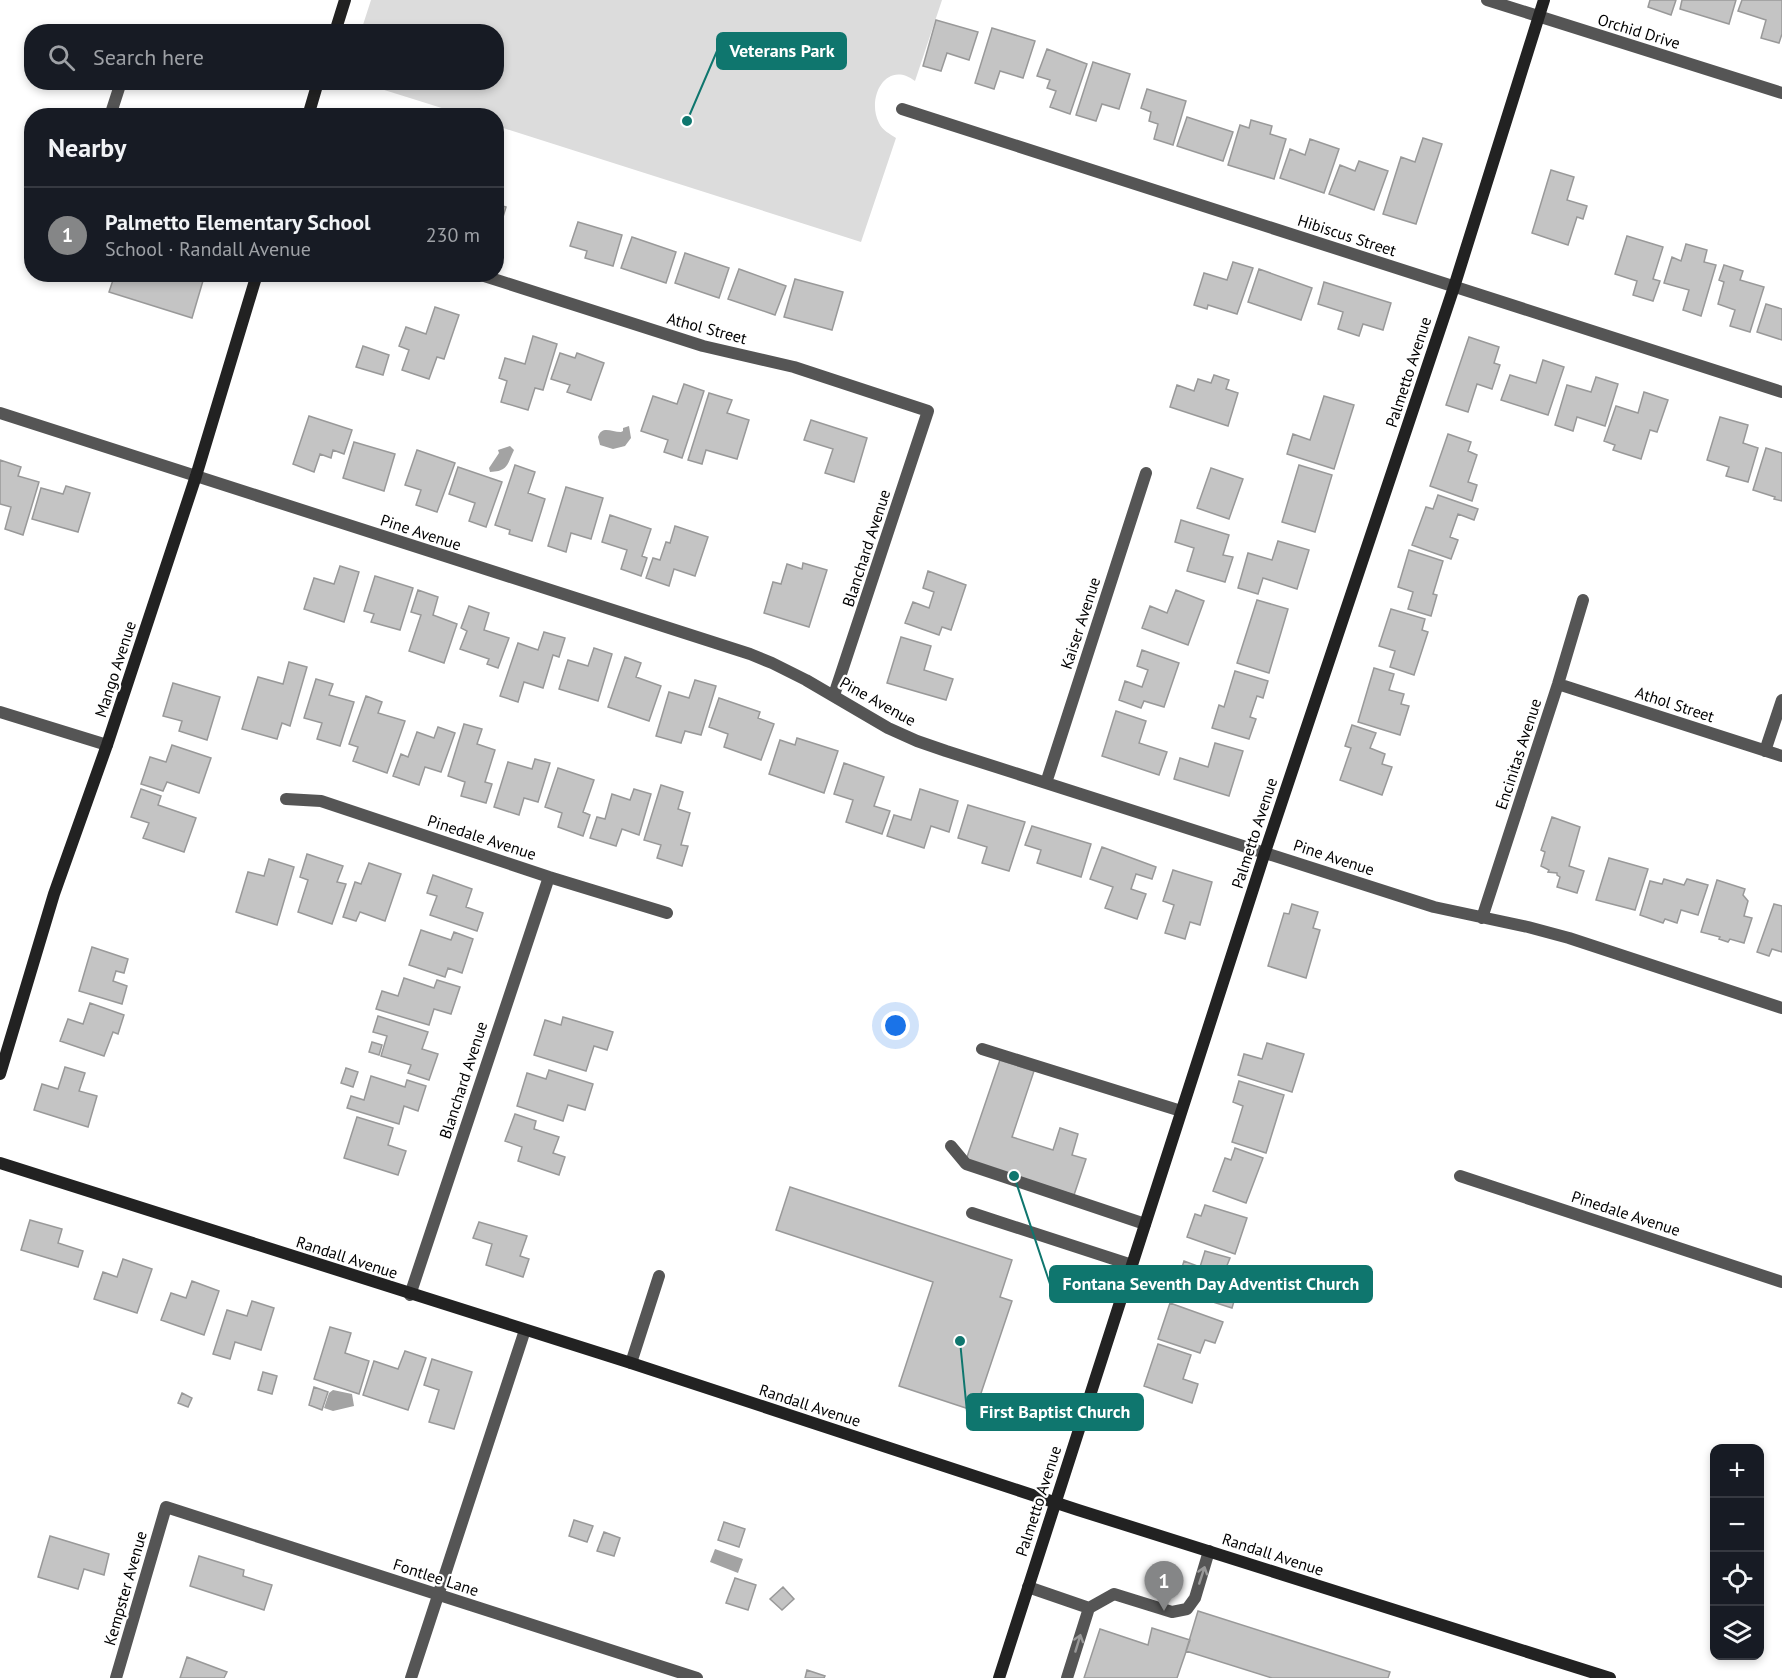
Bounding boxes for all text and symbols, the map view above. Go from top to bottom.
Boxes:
street label: Orchid Drive [1595,9,1683,53]
search box [24,24,504,90]
callout: Veterans Park [717,33,846,69]
text: Veterans Park [728,39,835,62]
icon: search [45,41,78,74]
text: Search here [93,43,204,71]
text: Nearby [48,131,126,164]
text: Palmetto Elementary School [105,208,371,236]
street label: Hibiscus Street [1295,210,1399,261]
text: 1 [62,222,73,248]
text: 230 m [426,222,480,248]
text: School · Randall Avenue [105,236,311,262]
street label: Athol Street [665,308,750,348]
street label: Palmetto Avenue [1381,314,1435,430]
street label: Blanchard Avenue [838,487,894,609]
street label: Pine Avenue [378,510,464,554]
street label: Kaiser Avenue [1056,574,1104,672]
street label: Mango Avenue [90,618,140,720]
street label: Pine Avenue [836,672,920,730]
street label: Athol Street [1633,682,1717,726]
street label: Encinitas Avenue [1491,696,1545,812]
street label: Palmetto Avenue [1227,775,1281,891]
street label: Pinedale Avenue [425,810,539,864]
street label: Pine Avenue [1291,835,1377,879]
your location [881,1011,910,1040]
street label: Blanchard Avenue [435,1019,491,1141]
street label: Pinedale Avenue [1569,1186,1683,1240]
street label: Randall Avenue [294,1231,400,1283]
callout: Fontana Seventh Day Adventist Church [1050,1266,1372,1302]
text: Fontana Seventh Day Adventist Church [1063,1272,1359,1295]
street label: Randall Avenue [757,1379,863,1431]
callout: First Baptist Church [967,1394,1143,1430]
text: First Baptist Church [980,1400,1130,1423]
street label: Palmetto Avenue [1011,1443,1065,1559]
map controls [1710,1444,1764,1660]
button: + [1710,1444,1764,1498]
button: − [1710,1498,1764,1552]
street label: Kempster Avenue [99,1528,151,1648]
street label: Randall Avenue [1220,1528,1326,1580]
button: locate [1710,1552,1764,1606]
street label: Fontlee Lane [391,1554,481,1600]
pin: 1 [1144,1562,1184,1611]
one-way arrow [1197,1566,1208,1585]
button: layers [1710,1606,1764,1660]
one-way arrow [1073,1634,1084,1653]

